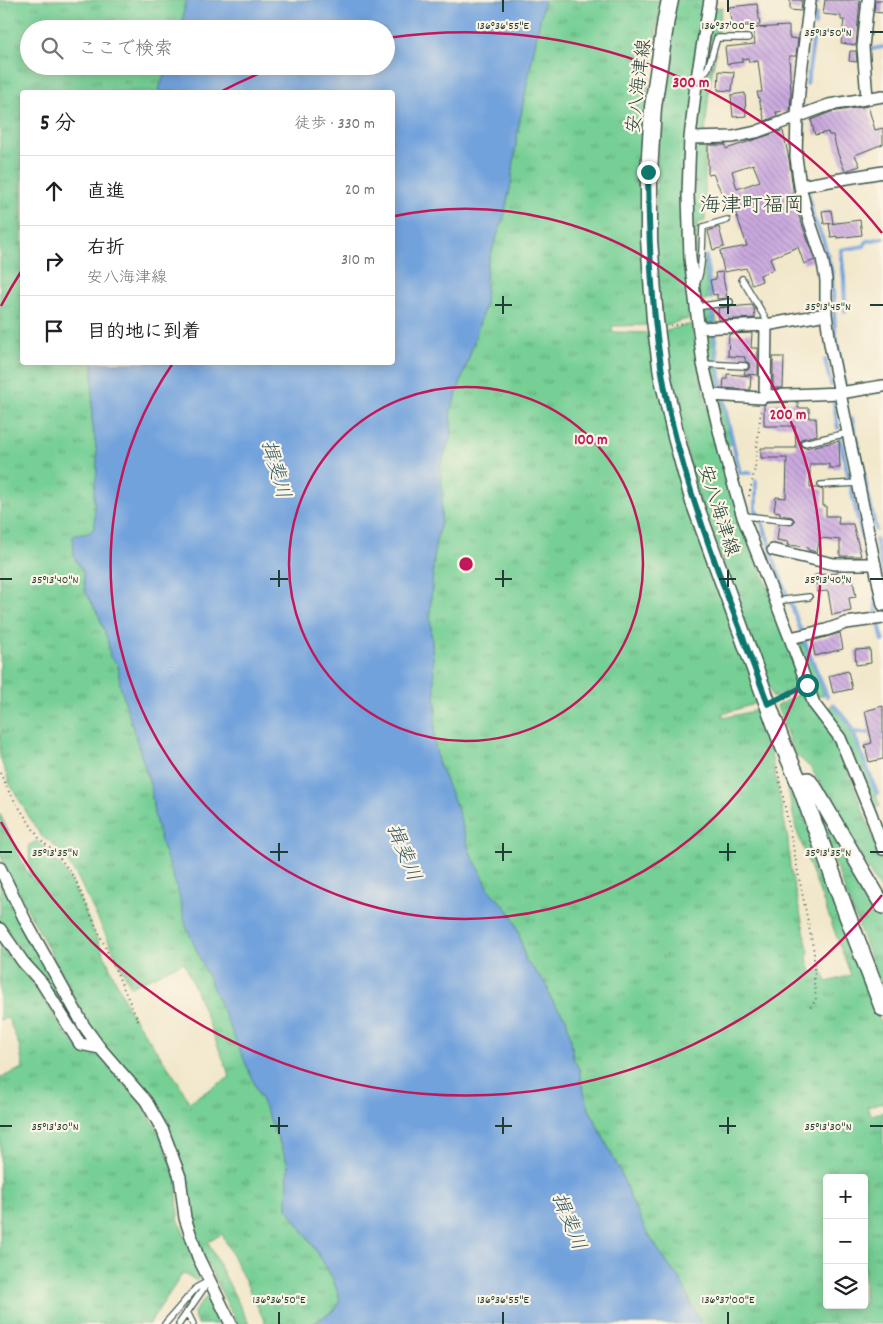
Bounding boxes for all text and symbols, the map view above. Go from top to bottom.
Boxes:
text: 136°36'55"E [477,18,530,35]
text: 136°37'00"E [702,18,755,35]
search box [20,20,395,75]
text: 35°13'50"N [804,25,852,42]
icon: search [38,34,66,62]
text: ここで検索 [78,37,173,64]
street label: 安八海津線 [621,38,660,135]
text: 300 m [673,73,709,95]
text: 5 分 [40,110,76,140]
text: 徒歩 · 330 m [294,113,375,136]
route end [637,161,660,184]
icon: ahead [40,177,68,205]
text: 20 m [345,179,375,202]
text: 直進 [87,180,125,207]
district label: 海津町福岡 [700,192,805,222]
text: 右折 [87,236,125,263]
icon: right [40,247,68,275]
text: 310 m [341,249,375,272]
text: 安八海津線 [87,267,167,290]
text: 35°13'45"N [805,299,851,316]
icon: arrive [40,317,68,345]
text: 目的地に到着 [87,320,201,347]
text: 200 m [770,405,806,427]
text: 100 m [574,430,608,452]
water label: 揖斐川 [252,437,296,503]
street label: 安八海津線 [689,462,744,560]
centre of rings [457,555,475,573]
text: 35°13'40"N [32,572,78,589]
text: 35°13'40"N [805,572,851,589]
route start [796,674,819,697]
water label: 揖斐川 [378,820,426,886]
text: 35°13'35"N [32,845,78,862]
text: 35°13'35"N [805,845,851,862]
text: 35°13'30"N [31,1119,79,1136]
text: 35°13'30"N [804,1119,852,1136]
map controls [823,1174,868,1309]
button: + [823,1174,868,1219]
water label: 揖斐川 [543,1189,591,1255]
button: − [823,1219,868,1264]
button: layers [823,1264,868,1309]
text: 136°36'50"E [252,1292,306,1309]
text: 136°36'55"E [477,1292,530,1309]
text: 136°37'00"E [702,1292,755,1309]

